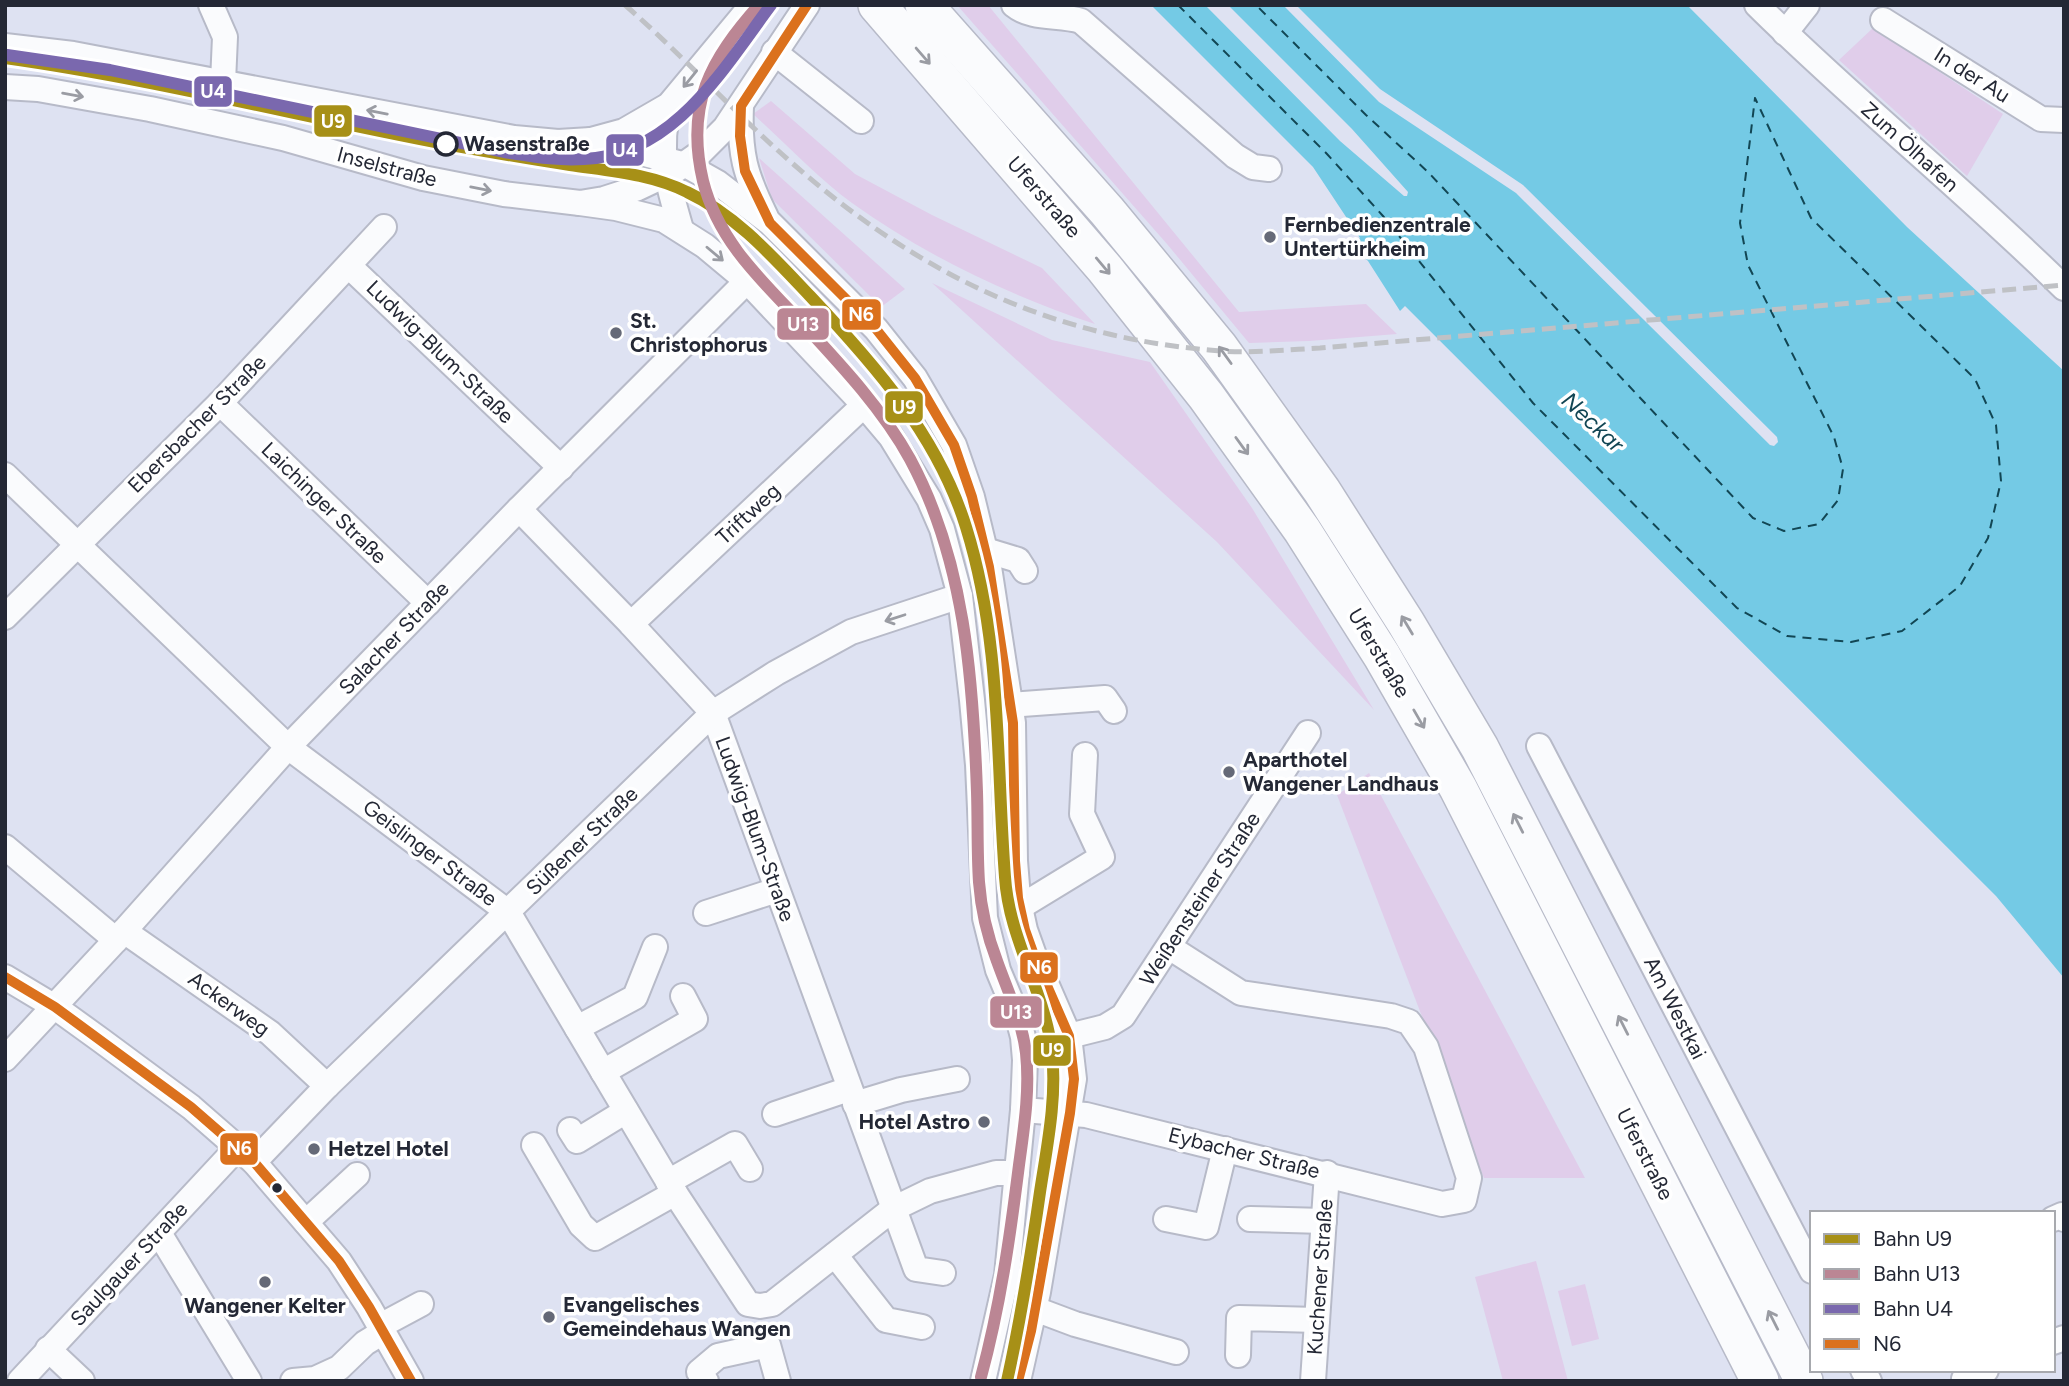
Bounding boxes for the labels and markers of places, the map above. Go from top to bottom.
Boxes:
place label: Wasenstraße [464,131,590,156]
marker: Wasenstraße [434,132,458,156]
place label: Fernbedienzentrale Untertürkheim [1284,212,1471,261]
marker: Fernbedienzentrale Untertürkheim [1262,229,1278,245]
place label: St. Christophorus [630,308,768,357]
marker: St. Christophorus [608,325,624,341]
place label: Aparthotel Wangener Landhaus [1243,747,1439,796]
marker: Aparthotel Wangener Landhaus [1221,764,1237,780]
place label: Hotel Astro [859,1109,970,1134]
marker: Hotel Astro [976,1114,992,1130]
place label: Hetzel Hotel [328,1136,449,1161]
marker: Hetzel Hotel [306,1141,322,1157]
unlabelled marker [270,1181,284,1195]
marker: Wangener Kelter [257,1274,273,1290]
place label: Evangelisches Gemeindehaus Wangen [563,1292,791,1341]
place label: Wangener Kelter [184,1293,346,1318]
marker: Evangelisches Gemeindehaus Wangen [541,1309,557,1325]

